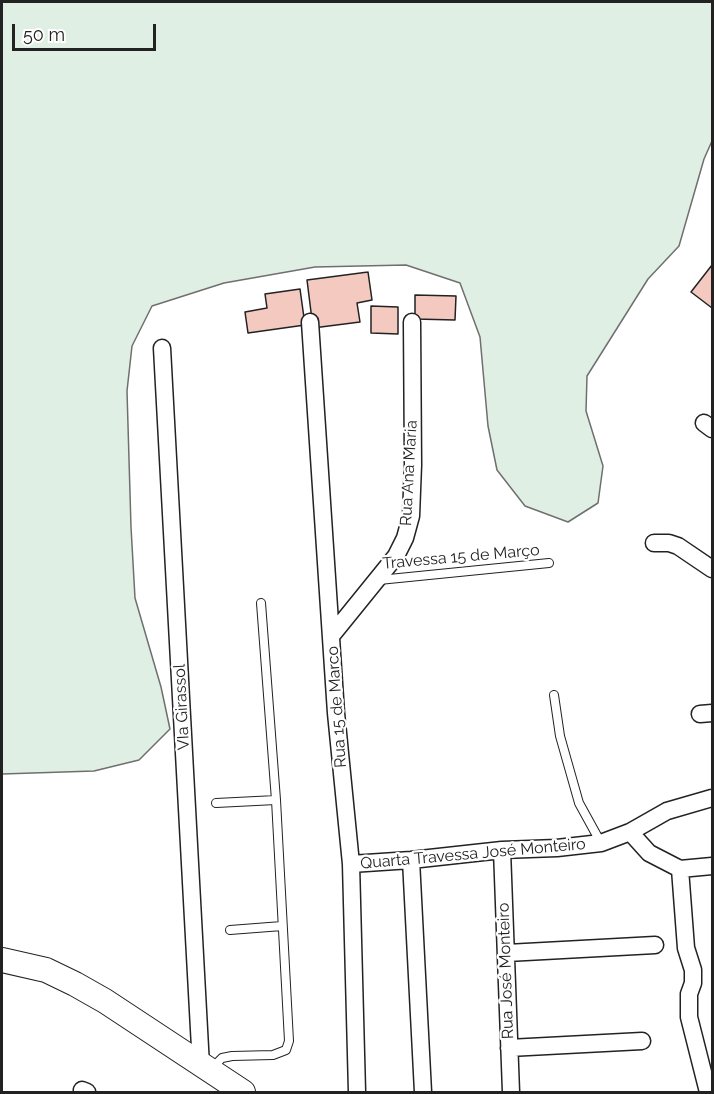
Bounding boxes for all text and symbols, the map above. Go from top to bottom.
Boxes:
scale bar [15,12,159,50]
text: 50 m [23,24,65,45]
street label: Rua Ana Maria [397,420,421,526]
street label: Travessa 15 de Março [382,541,540,573]
street label: Rua 15 de Marco [323,646,351,768]
street label: VIa Girassol [170,663,194,751]
street label: Quarta Travessa José Monteiro [360,835,586,873]
street label: Rua José Monteiro [494,902,518,1040]

